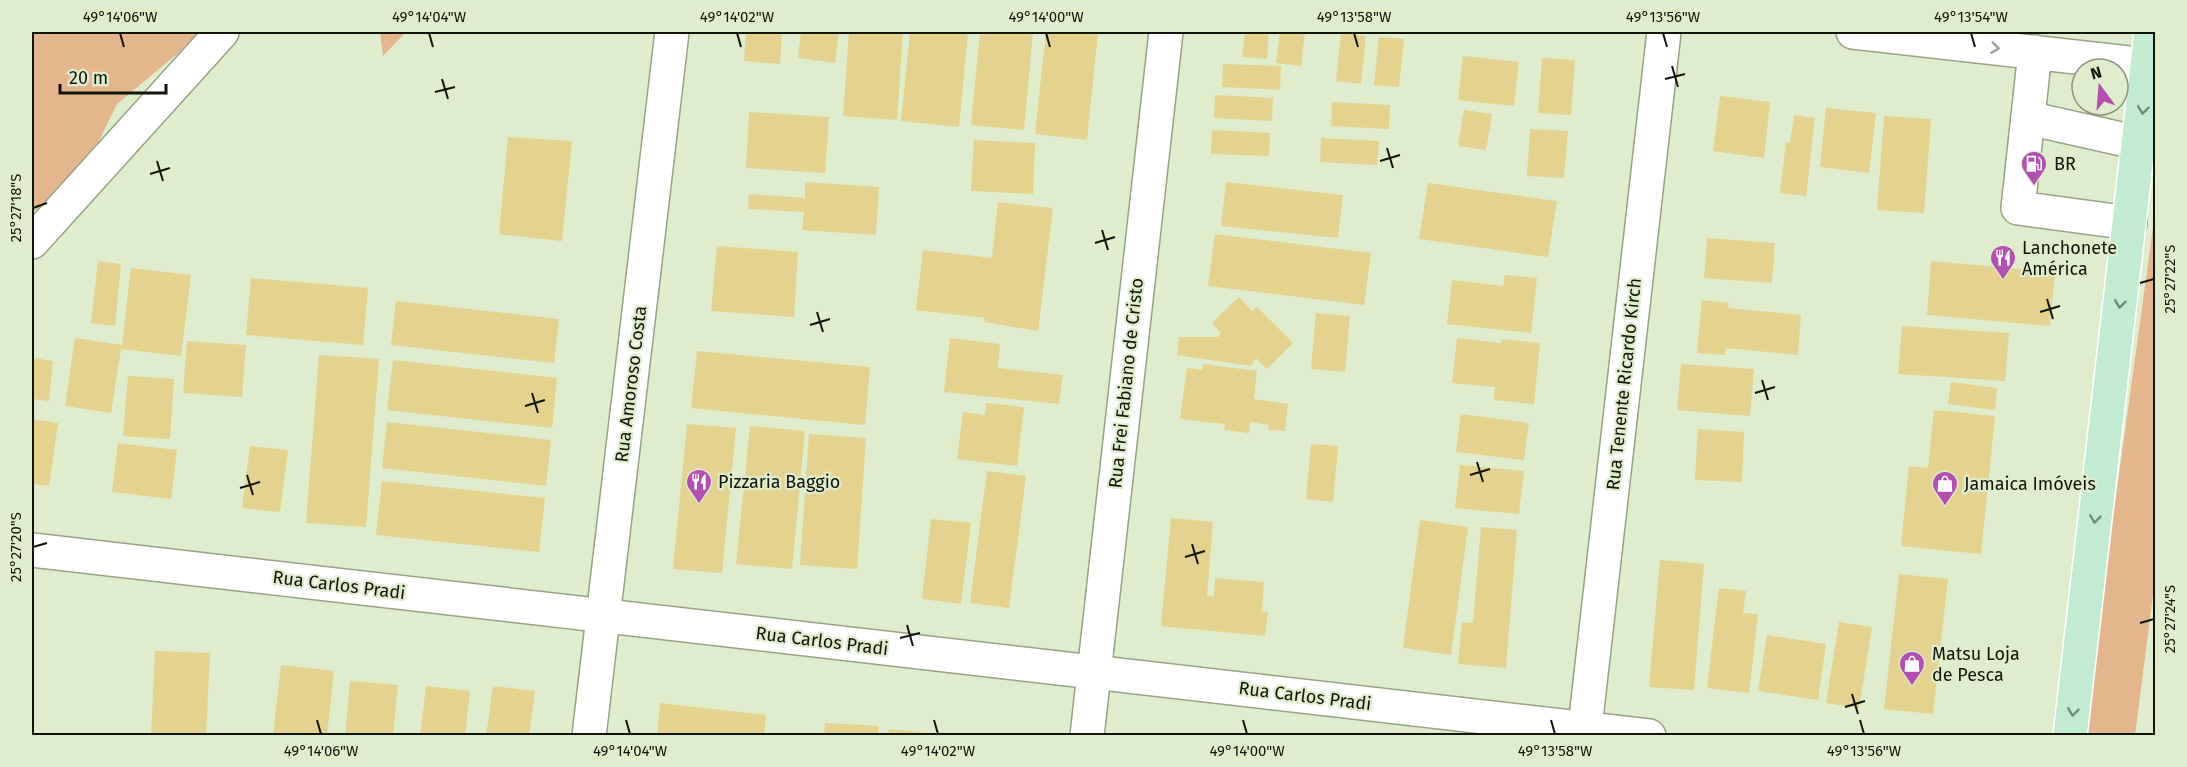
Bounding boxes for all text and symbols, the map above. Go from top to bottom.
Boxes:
text: 49°14'06"W [83,8,158,26]
text: 49°14'04"W [392,8,467,26]
text: 49°14'02"W [700,8,775,26]
text: 49°14'00"W [1008,8,1084,26]
text: 49°13'58"W [1317,8,1392,26]
text: 49°13'56"W [1626,8,1701,26]
text: 49°13'54"W [1934,8,2008,26]
one-way arrow [1990,41,1999,53]
scale bar [60,57,166,95]
north arrow [2070,57,2130,117]
text: N [2088,62,2104,84]
text: 20 m [69,67,108,89]
one-way arrow [2137,106,2149,115]
fuel station icon: BR [2019,149,2049,187]
place label: BR [2054,153,2076,175]
text: 25°27'18"S [7,174,25,242]
place label: Lanchonete América [2022,237,2117,280]
restaurant icon: Lanchonete América [1988,243,2018,281]
text: 25°27'22"S [2161,244,2179,314]
street label: Rua Frei Fabiano de Cristo [1104,277,1148,489]
street label: Rua Tenente Ricardo Kirch [1602,277,1646,491]
one-way arrow [2115,300,2127,309]
street label: Rua Amoroso Costa [610,304,652,464]
restaurant icon: Pizzaria Baggio [684,467,714,505]
shop icon: Jamaica Imóveis [1930,469,1960,507]
place label: Pizzaria Baggio [718,471,840,493]
place label: Jamaica Imóveis [1964,473,2096,495]
text: 25°27'20"S [7,512,25,582]
one-way arrow [2090,514,2102,523]
street label: Rua Carlos Pradi [271,566,407,604]
text: 25°27'24"S [2161,585,2179,653]
street label: Rua Carlos Pradi [754,622,890,660]
place label: Matsu Loja de Pesca [1932,643,2020,686]
shop icon: Matsu Loja de Pesca [1897,649,1927,687]
street label: Rua Carlos Pradi [1237,677,1373,715]
one-way arrow [2067,708,2080,717]
text: 49°14'06"W [284,742,359,760]
text: 49°14'04"W [593,742,668,760]
text: 49°14'02"W [901,742,976,760]
text: 49°14'00"W [1209,742,1285,760]
text: 49°13'58"W [1518,742,1593,760]
text: 49°13'56"W [1827,742,1902,760]

